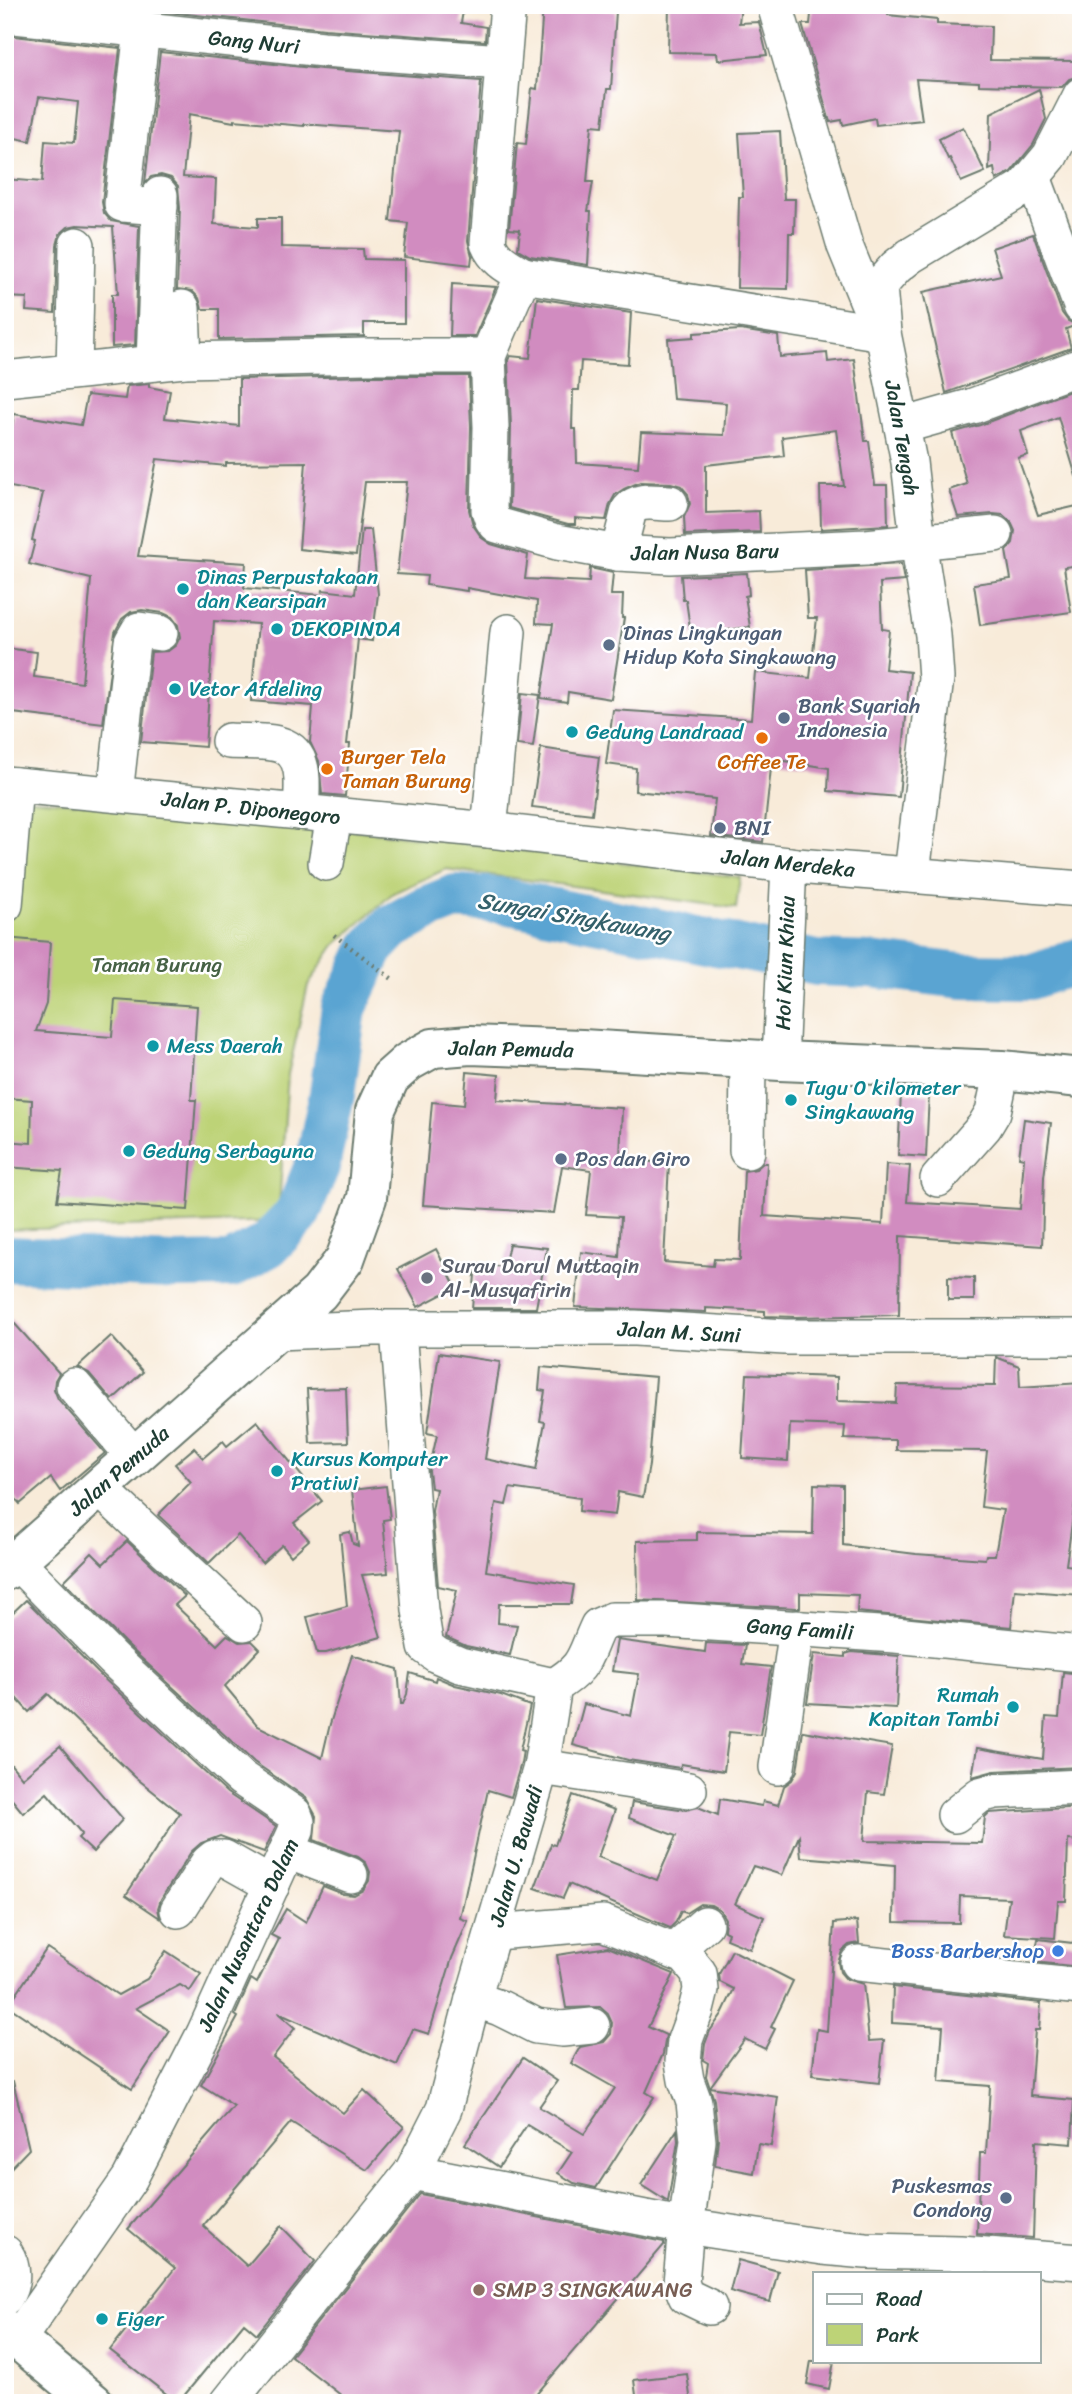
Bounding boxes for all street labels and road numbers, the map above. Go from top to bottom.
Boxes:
street label: Gang Nuri [207,18,303,66]
street label: Jalan Tengah [873,376,931,499]
street label: Jalan Nusa Baru [630,532,779,572]
street label: Jalan P. Diponegoro [159,780,343,836]
street label: Jalan Merdeka [718,837,857,889]
street label: Hoi Kiun Khiau [764,894,806,1031]
street label: Jalan Pemuda [447,1029,574,1069]
street label: Jalan M. Suni [616,1310,743,1354]
street label: Jalan Pemuda [59,1415,179,1527]
street label: Gang Famili [745,1606,856,1652]
street label: Jalan U. Bawadi [477,1780,555,1932]
street label: Jalan Nusantara Dalam [186,1832,310,2039]

